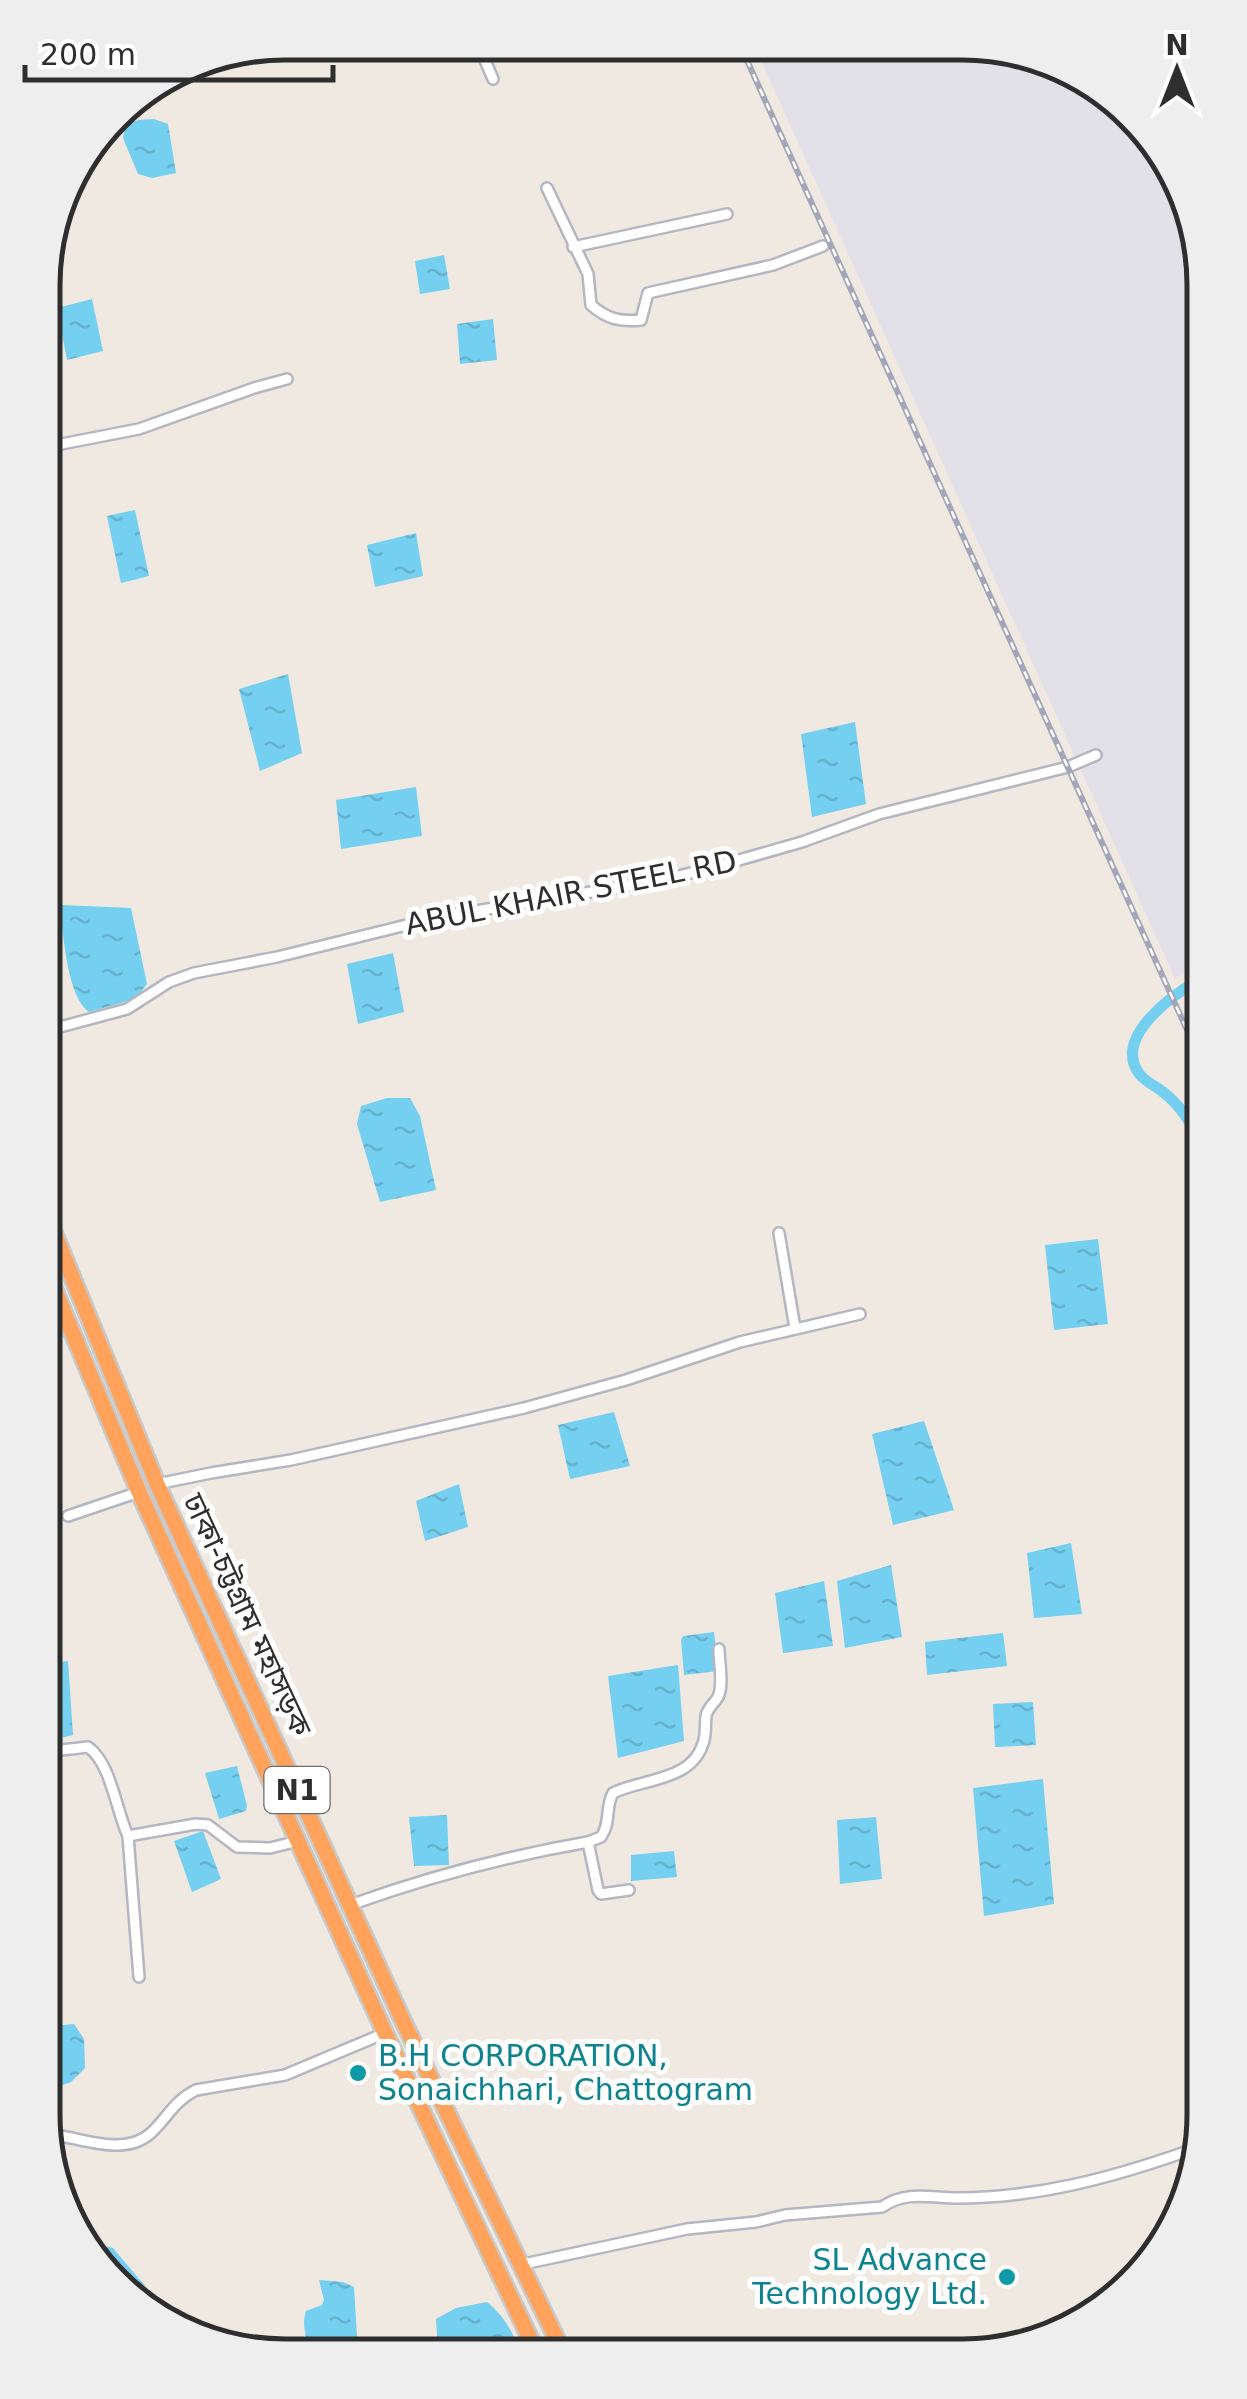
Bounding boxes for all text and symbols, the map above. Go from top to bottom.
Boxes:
scale bar [25,20,332,82]
north arrow [1127,20,1227,120]
text: N [1165,29,1189,62]
text: 200 m [40,37,136,72]
street label: ABUL KHAIR STEEL RD [402,843,740,942]
street label: ঢাকা-চট্টগ্রাম মহাসড়ক [175,1487,319,1742]
road number: N1 [264,1767,330,1813]
place label: B.H CORPORATION, Sonaichhari, Chattogram [378,2038,753,2107]
marker: B.H CORPORATION, Sonaichhari, Chattogram [347,2062,369,2084]
place label: SL Advance Technology Ltd. [751,2242,987,2311]
marker: SL Advance Technology Ltd. [996,2266,1018,2288]

